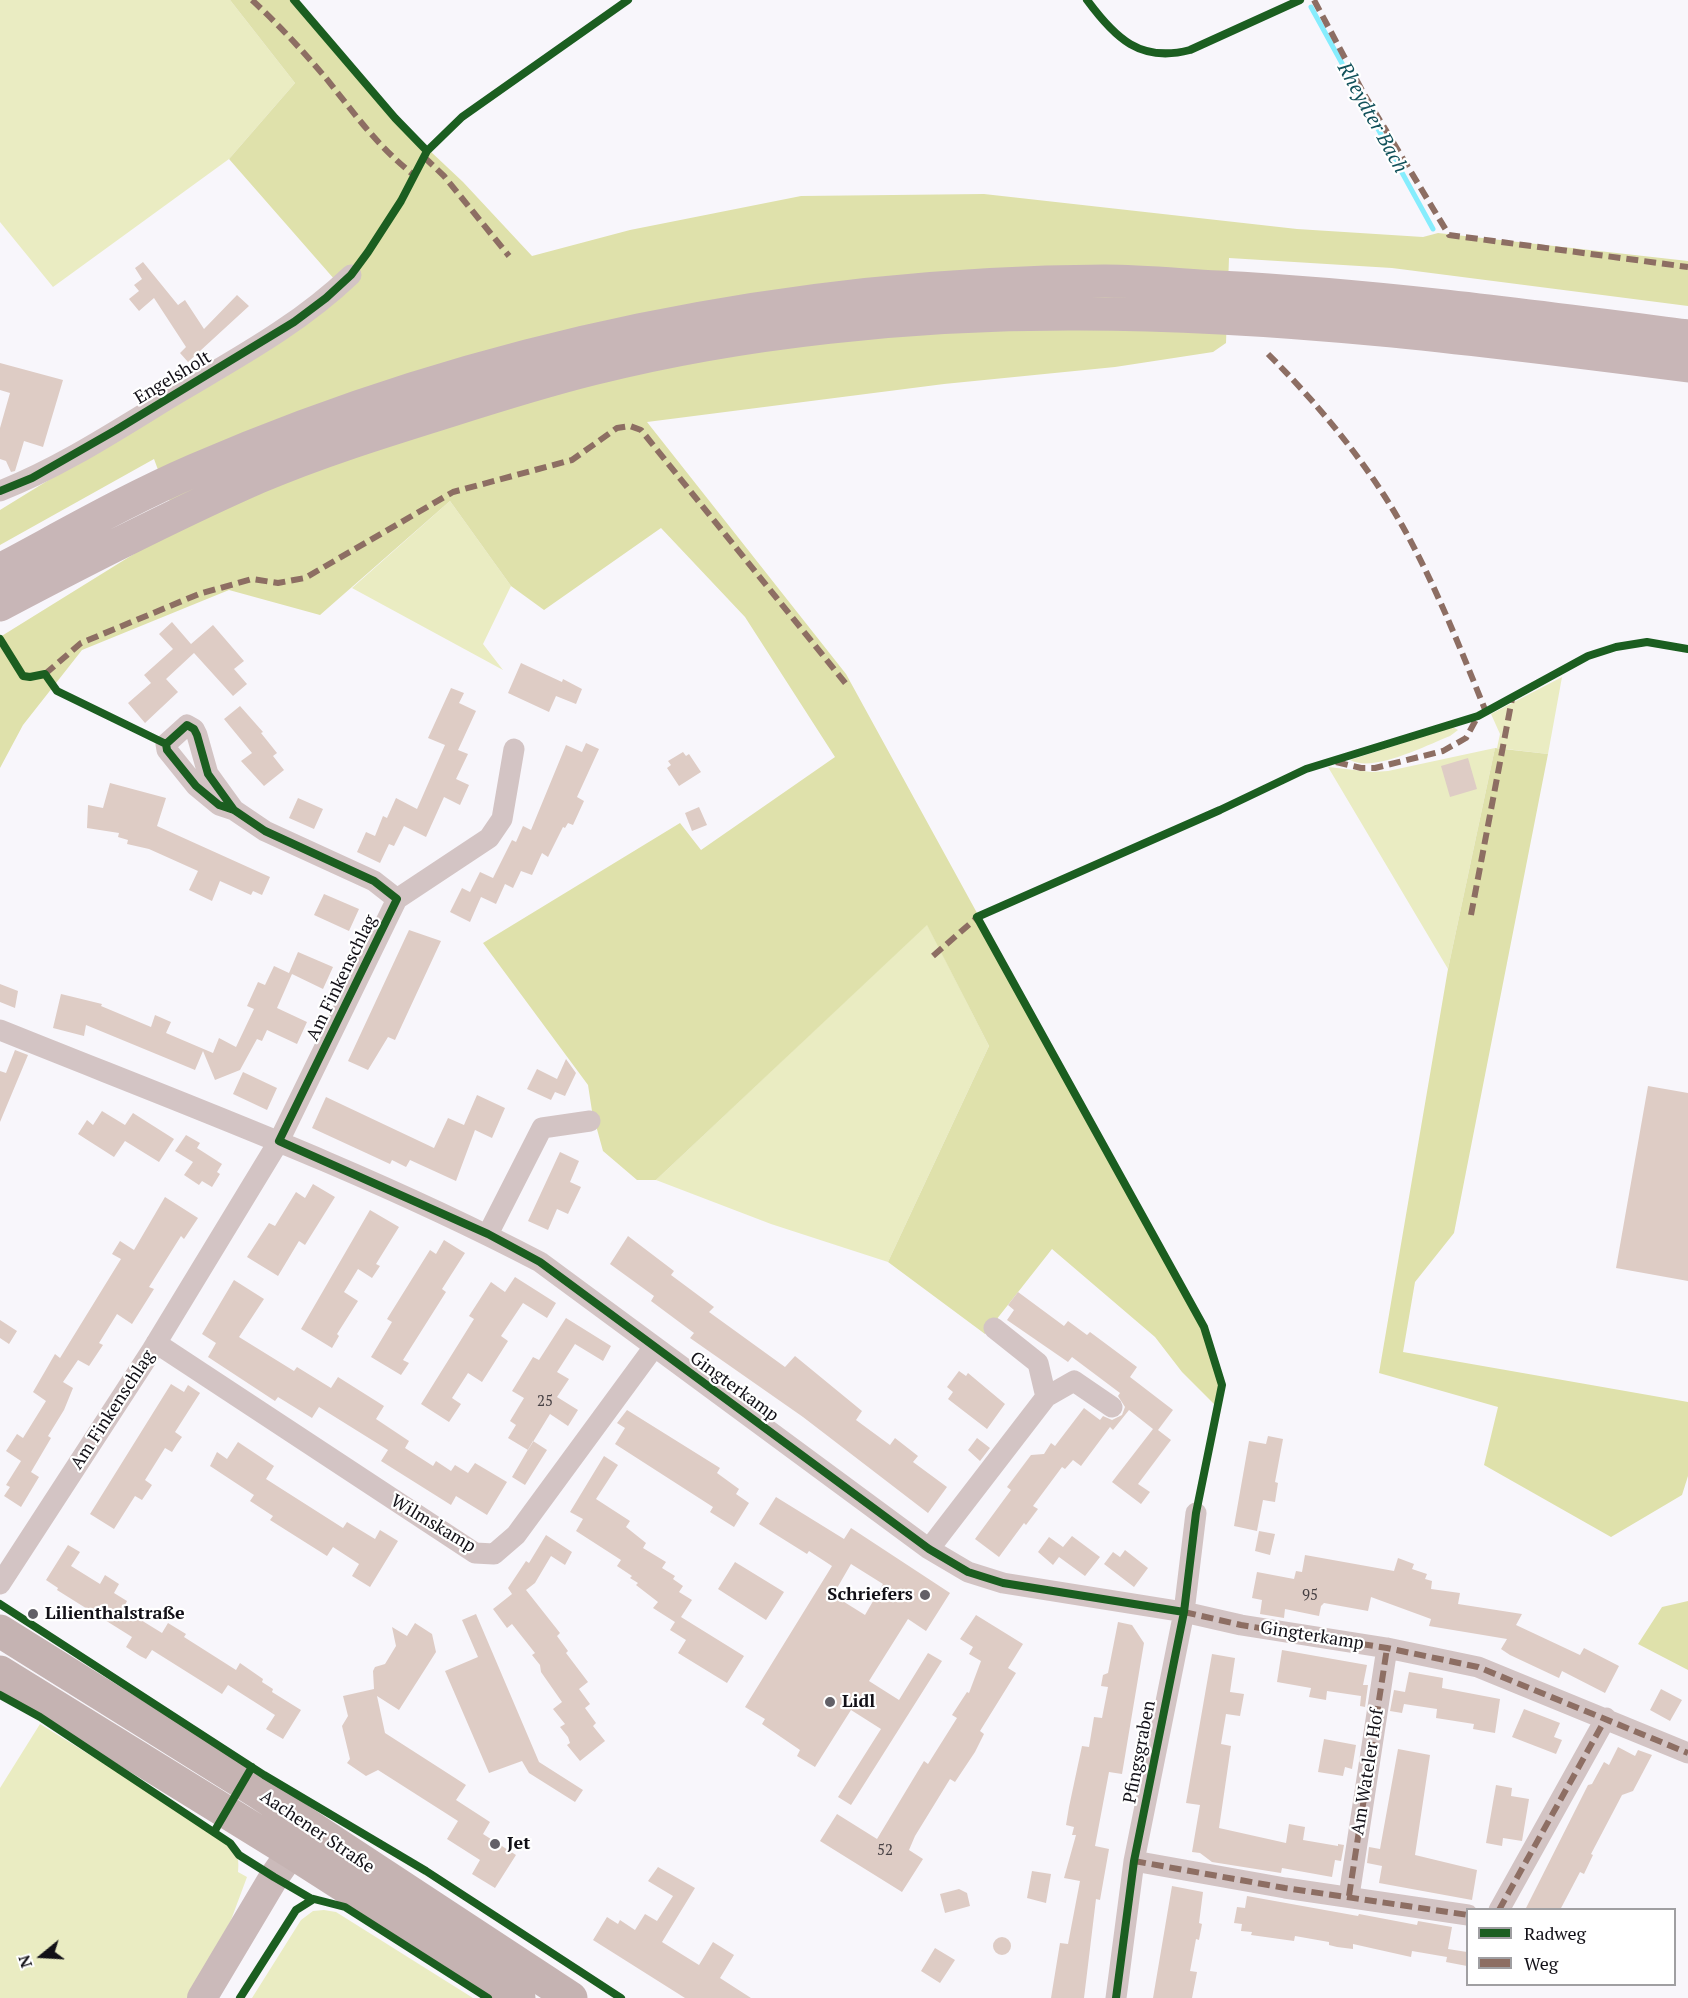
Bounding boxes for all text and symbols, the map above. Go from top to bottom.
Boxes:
water label: Rheydter Bach [1332,59,1412,177]
street label: Engelsholt [131,347,215,409]
street label: Am Finkenschlag [302,911,382,1045]
street label: Am Finkenschlag [66,1346,160,1474]
street label: Gingterkamp [685,1347,783,1427]
house number: 25 [537,1393,553,1411]
street label: Wilmskamp [387,1490,479,1558]
place label: Schriefers [827,1584,913,1606]
house number: 95 [1302,1587,1318,1605]
marker: Schriefers [918,1588,932,1602]
place label: Lilienthalstraße [45,1603,185,1625]
marker: Lilienthalstraße [26,1607,40,1621]
street label: Gingterkamp [1259,1617,1365,1655]
place label: Lidl [842,1691,875,1713]
marker: Lidl [823,1695,837,1709]
street label: Pfingsgraben [1119,1699,1161,1805]
street label: Am Wateler Hof [1347,1707,1389,1837]
street label: Aachener Straße [256,1786,378,1878]
place label: Jet [507,1833,530,1855]
marker: Jet [488,1837,502,1851]
house number: 52 [877,1842,893,1860]
legend [1466,1908,1676,1986]
text: Radweg [1524,1921,1586,1945]
north arrow [12,1926,72,1986]
text: Weg [1524,1951,1558,1975]
text: N [13,1952,37,1971]

